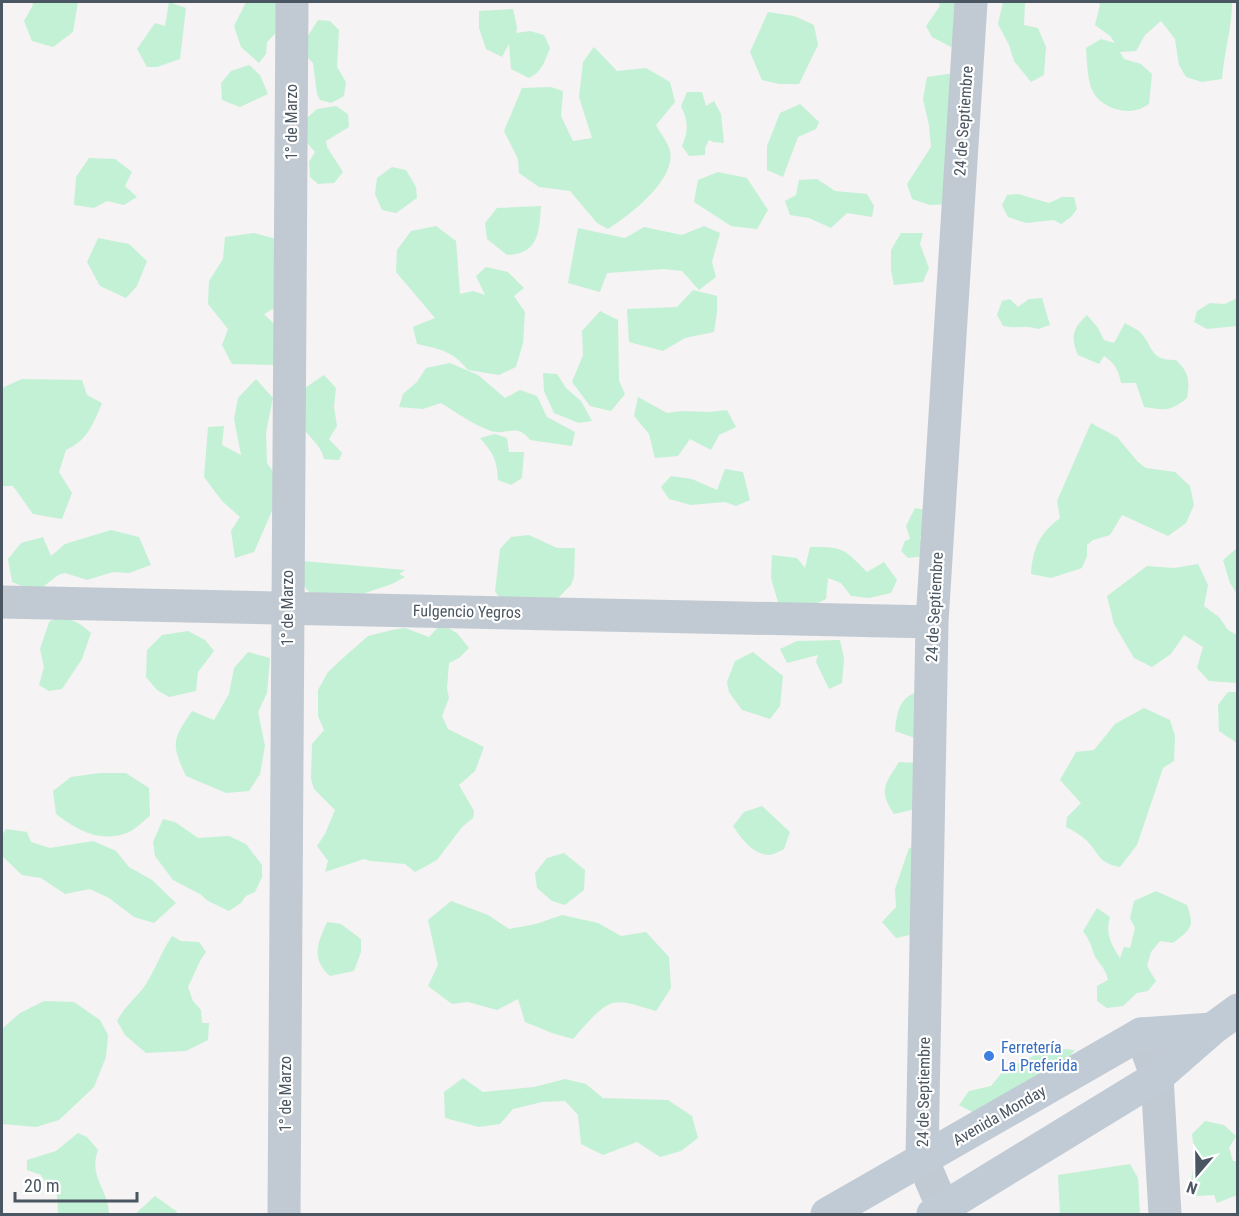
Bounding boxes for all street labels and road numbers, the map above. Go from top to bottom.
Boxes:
street label: 24 de Septiembre [950,65,977,177]
street label: 1° de Marzo [282,84,301,160]
street label: 24 de Septiembre [922,551,947,663]
street label: 1° de Marzo [278,570,297,646]
street label: Fulgencio Yegros [413,601,521,622]
street label: 24 de Septiembre [913,1037,934,1147]
street label: 1° de Marzo [276,1056,295,1132]
street label: Avenida Monday [950,1081,1049,1150]

